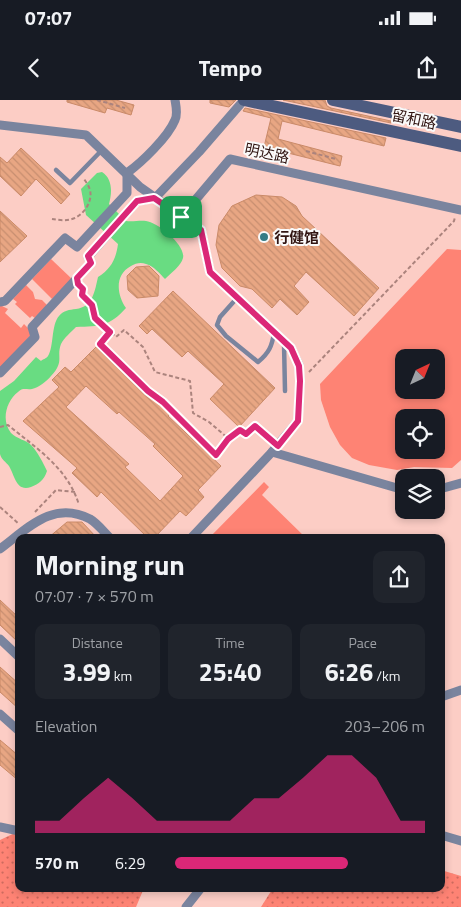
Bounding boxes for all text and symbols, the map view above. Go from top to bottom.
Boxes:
text: 07:07 [25,3,72,32]
text: Tempo [199,51,262,85]
icon: back [20,54,48,82]
icon: share [413,54,441,82]
street label: 留和路 [390,103,438,135]
street label: 明达路 [243,137,291,169]
pin [160,196,202,238]
icon: arrive [167,203,195,231]
place label: 行健馆 [274,226,319,249]
marker: 行健馆 [258,231,270,243]
north arrow [395,349,445,399]
map controls [395,349,445,519]
button: locate [395,409,445,459]
button: layers [395,469,445,519]
text: Morning run [35,543,185,586]
button: share [373,551,425,603]
text: 07:07 · 7 × 570 m [35,584,154,608]
text: Distance [72,632,123,653]
text: Time [215,632,245,653]
text: Pace [348,632,377,653]
text: 3.99 [62,653,111,691]
text: 25:40 [199,653,261,691]
text: 6:26 [325,653,373,691]
text: km [111,665,132,686]
text: /km [373,665,400,686]
text: Elevation [35,714,97,738]
text: 203–206 m [344,714,425,738]
text: 570 m [35,851,79,875]
text: 6:29 [115,851,145,875]

